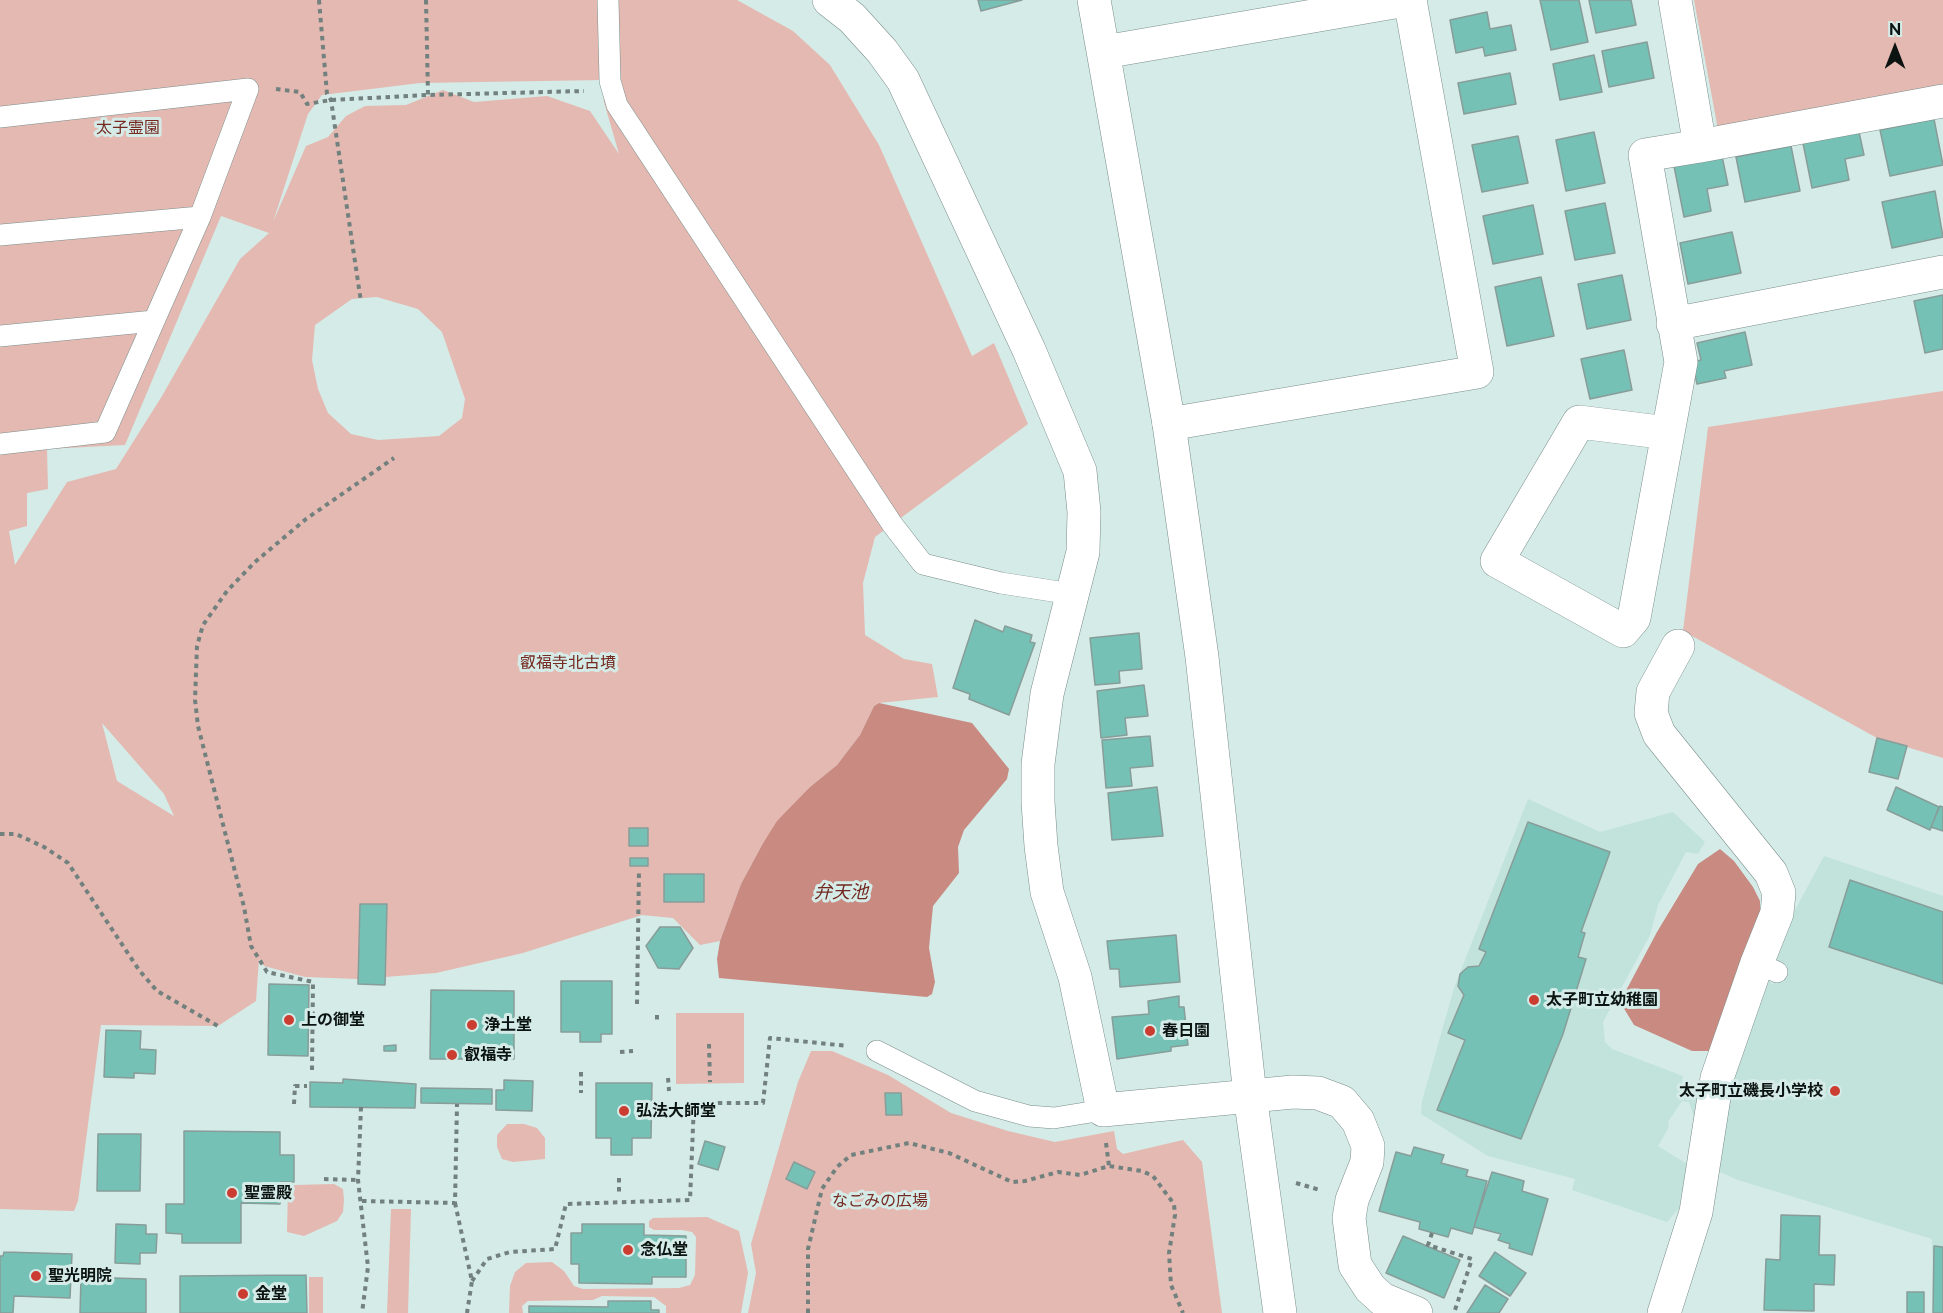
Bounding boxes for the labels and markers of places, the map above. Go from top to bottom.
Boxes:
place label: 太子町立幼稚園 [1546,990,1658,1010]
marker: 太子町立幼稚園 [1527,993,1541,1007]
place label: 上の御堂 [301,1010,365,1030]
marker: 上の御堂 [282,1013,296,1027]
place label: 浄土堂 [484,1015,532,1035]
marker: 浄土堂 [465,1018,479,1032]
place label: 春日園 [1162,1021,1210,1041]
marker: 春日園 [1143,1024,1157,1038]
place label: 叡福寺 [464,1045,512,1065]
marker: 叡福寺 [445,1048,459,1062]
place label: 太子町立磯長小学校 [1679,1081,1823,1101]
marker: 太子町立磯長小学校 [1828,1084,1842,1098]
place label: 弘法大師堂 [636,1101,716,1121]
marker: 弘法大師堂 [617,1104,631,1118]
place label: 聖霊殿 [244,1183,292,1203]
marker: 聖霊殿 [225,1186,239,1200]
place label: 念仏堂 [640,1240,688,1260]
marker: 念仏堂 [621,1243,635,1257]
place label: 聖光明院 [48,1266,112,1286]
marker: 聖光明院 [29,1269,43,1283]
place label: 金堂 [255,1284,287,1304]
marker: 金堂 [236,1287,250,1301]

